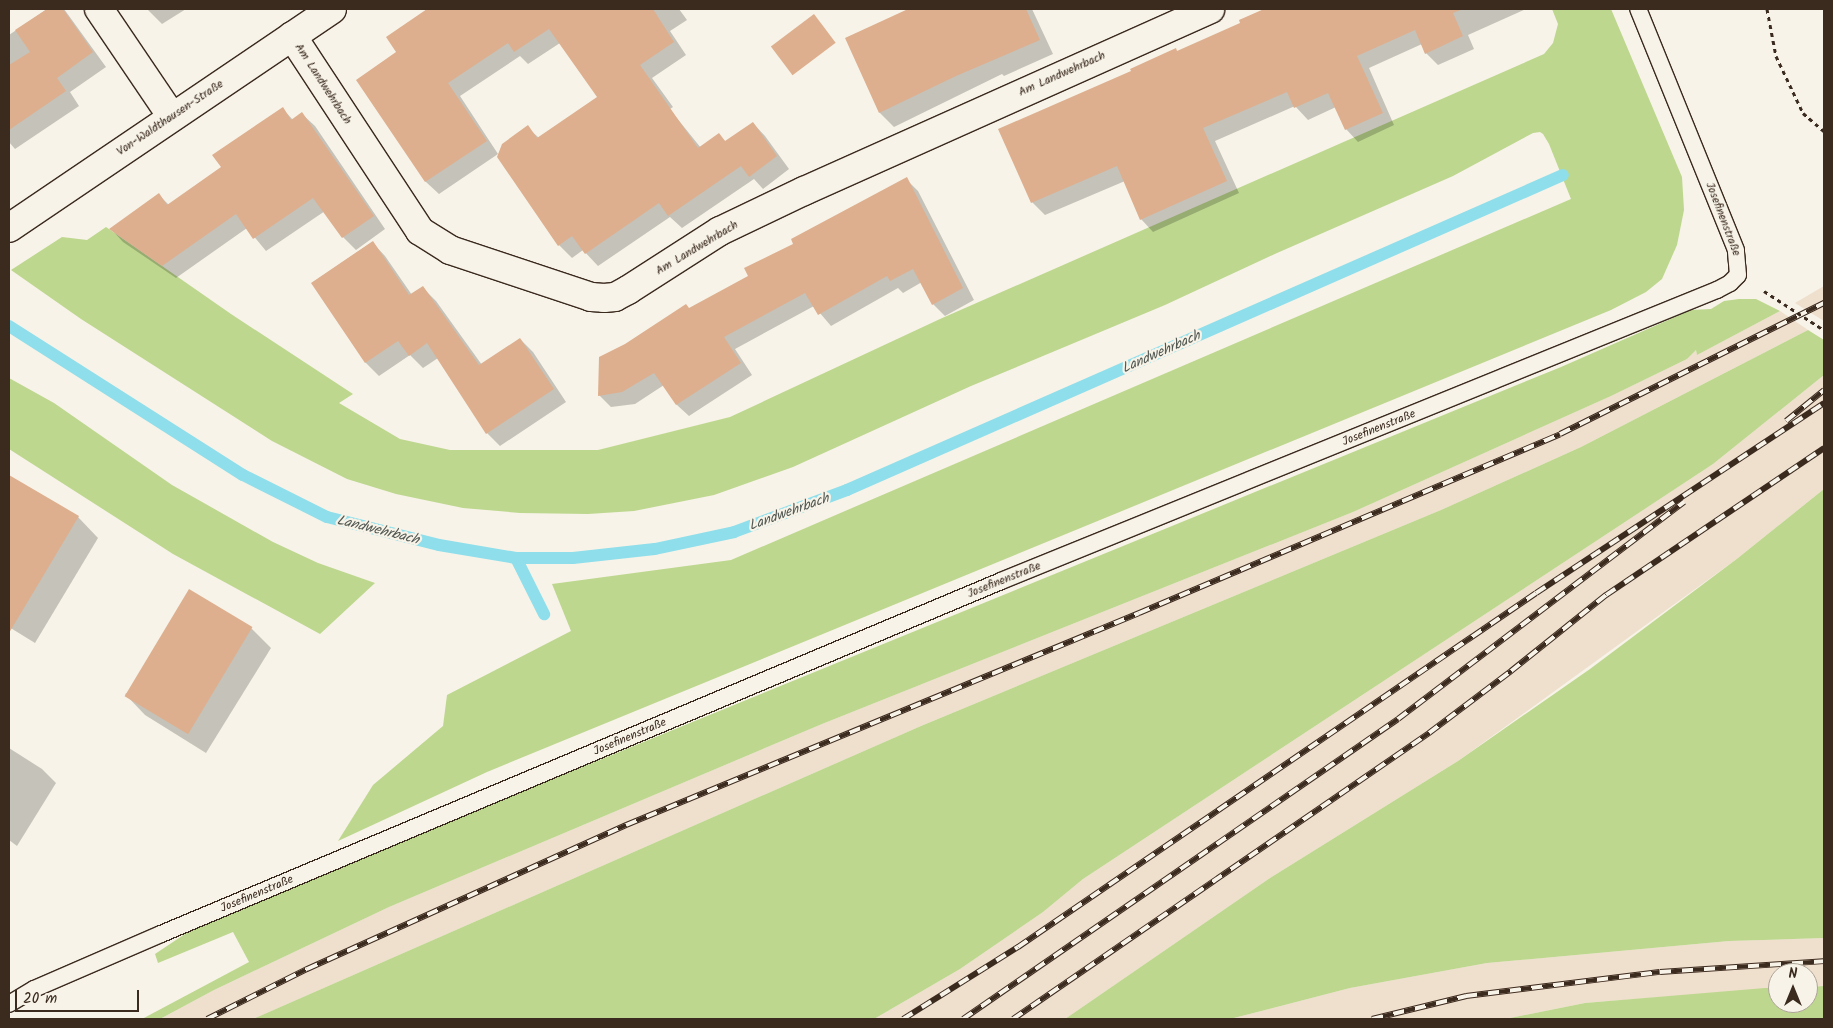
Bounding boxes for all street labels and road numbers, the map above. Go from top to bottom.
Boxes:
street label: Am Landwehrbach [291,41,355,127]
street label: Am Landwehrbach [1016,48,1108,100]
street label: Von-Waldthausen-Straße [114,77,226,159]
street label: Josefinenstraße [1702,180,1744,258]
street label: Am Landwehrbach [653,218,741,278]
street label: Josefinenstraße [1340,407,1418,449]
street label: Josefinenstraße [965,559,1043,601]
street label: Josefinenstraße [591,715,669,759]
street label: Josefinenstraße [218,872,296,916]

